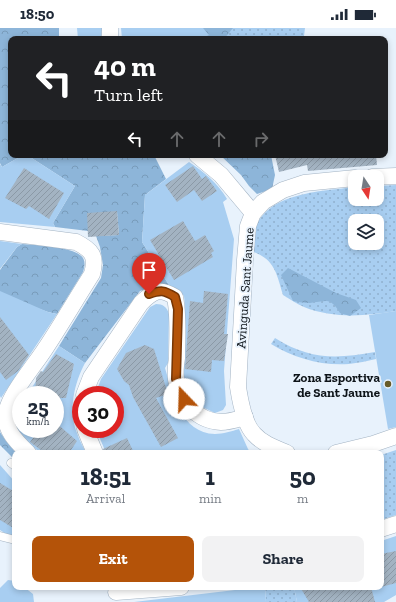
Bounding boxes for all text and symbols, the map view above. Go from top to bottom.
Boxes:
text: 18:50 [20,5,54,23]
text: 40 m [94,50,156,83]
icon: left [28,52,80,104]
text: Turn left [94,84,163,106]
icon: left [124,128,146,150]
icon: ahead [166,128,188,150]
icon: ahead [208,128,230,150]
icon: right [250,128,272,150]
north arrow [348,170,384,206]
map controls [348,170,384,250]
button: layers [348,214,384,250]
street label: Avinguda Sant Jaume [233,227,257,349]
pin [132,253,166,294]
icon: arrive [138,259,160,281]
place label: Zona Esportiva de Sant Jaume [293,370,381,400]
position arrow [163,378,205,420]
marker: Zona Esportiva de Sant Jaume [383,379,393,389]
speed limit sign: 30 [72,386,124,438]
text: 25 [27,395,49,419]
text: km/h [27,416,49,428]
text: 18:51 [80,462,131,491]
text: 1 [205,462,215,491]
text: 50 [290,462,316,491]
text: Arrival [86,491,125,506]
text: min [199,491,221,506]
text: m [297,491,308,506]
button: Exit [32,536,194,582]
button: Share [202,536,364,582]

